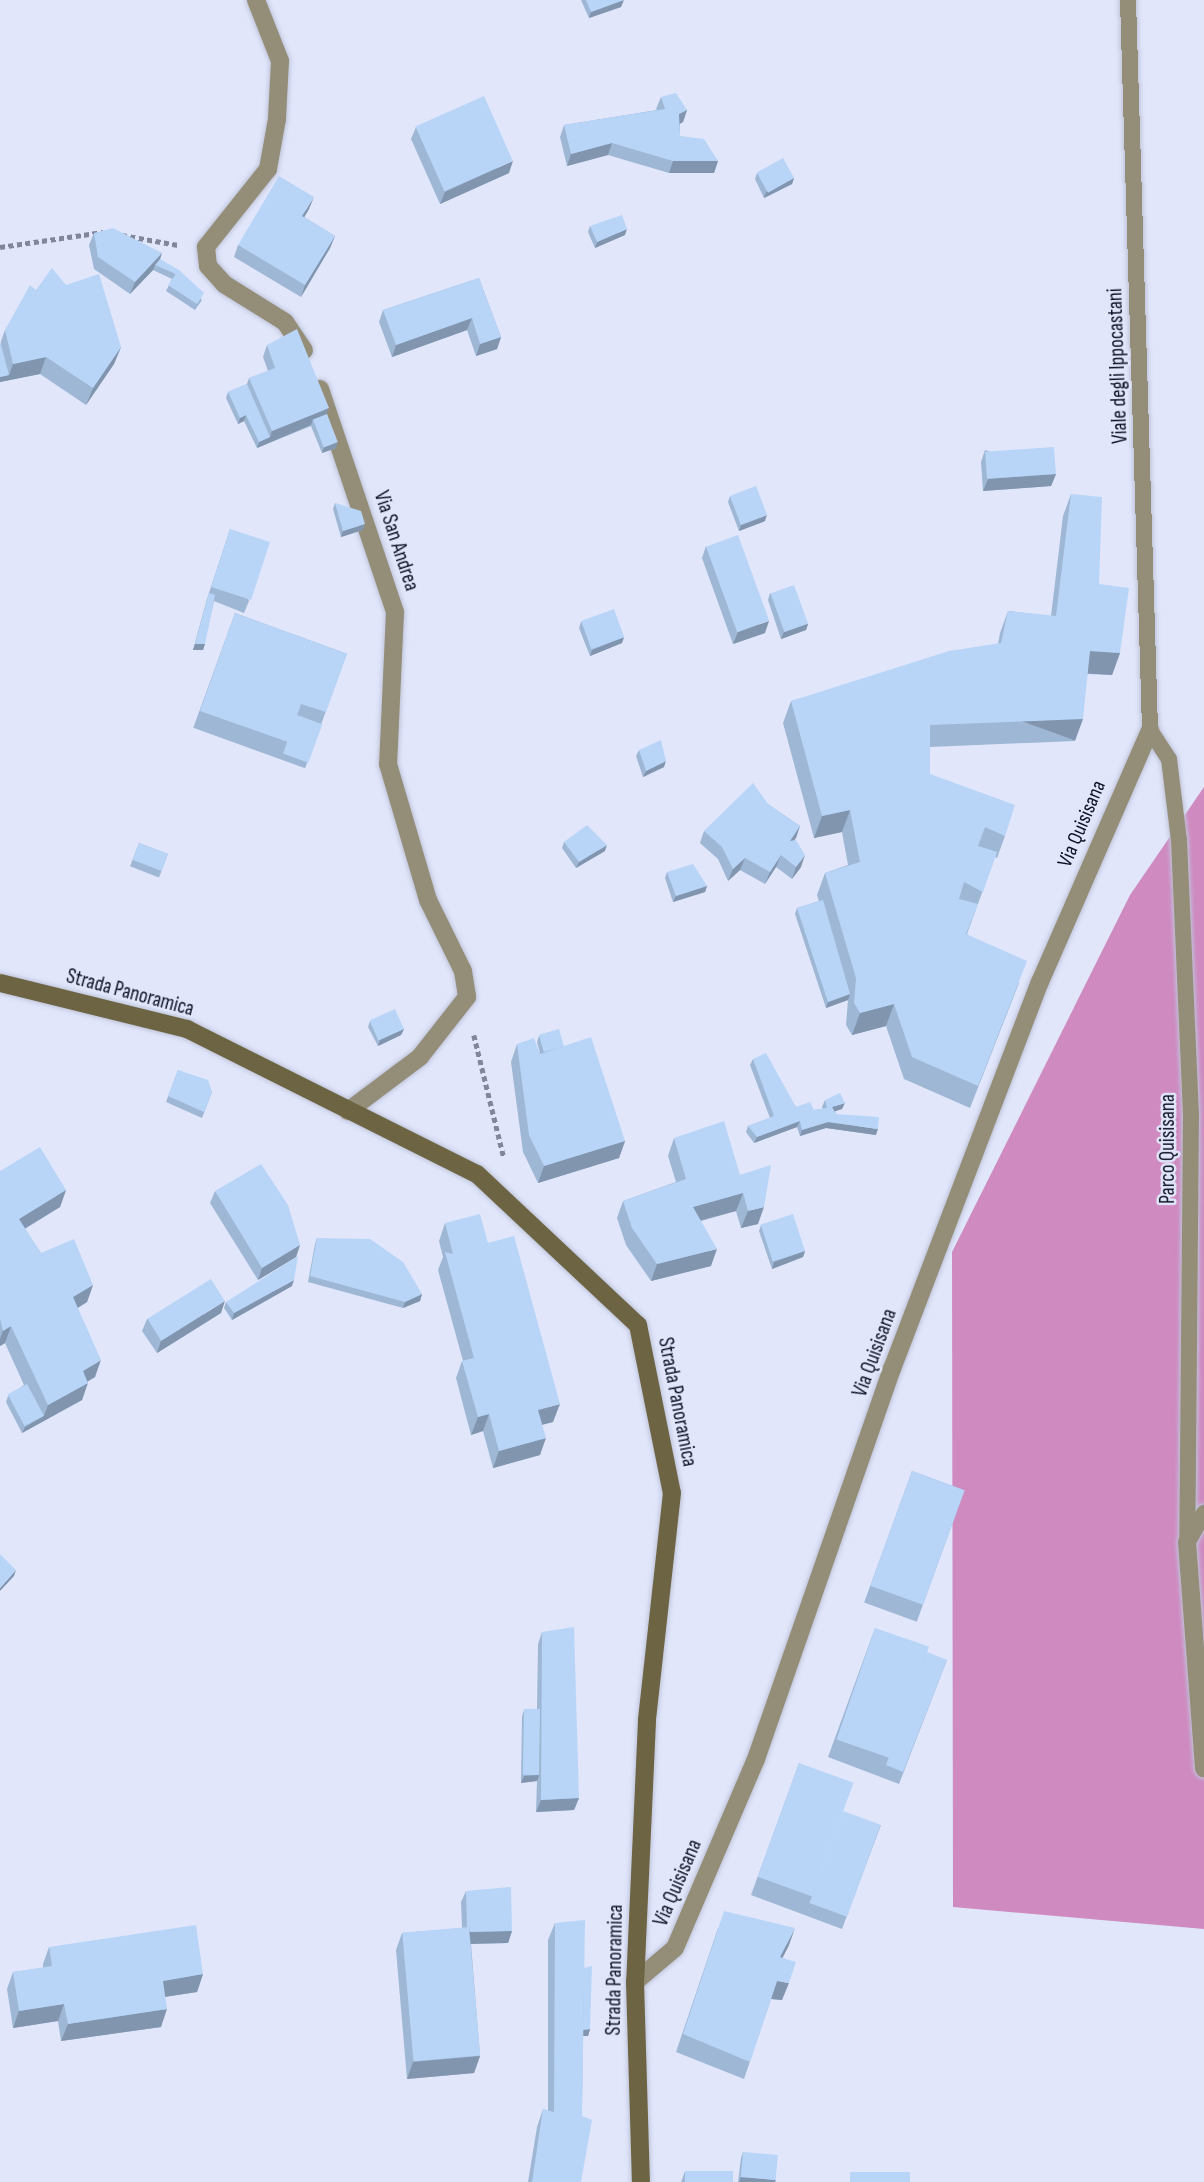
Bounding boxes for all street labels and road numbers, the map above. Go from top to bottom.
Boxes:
street label: Viale degli Ippocastani [1103,288,1133,444]
street label: Via San Andrea [368,488,424,594]
street label: Via Quisisana [1052,777,1112,871]
street label: Strada Panoramica [63,964,197,1022]
street label: Parco Quisisana [1155,1094,1181,1204]
street label: Via Quisisana [847,1306,903,1400]
street label: Strada Panoramica [652,1335,702,1469]
street label: Via Quisisana [648,1836,708,1930]
street label: Strada Panoramica [601,1904,629,2036]

